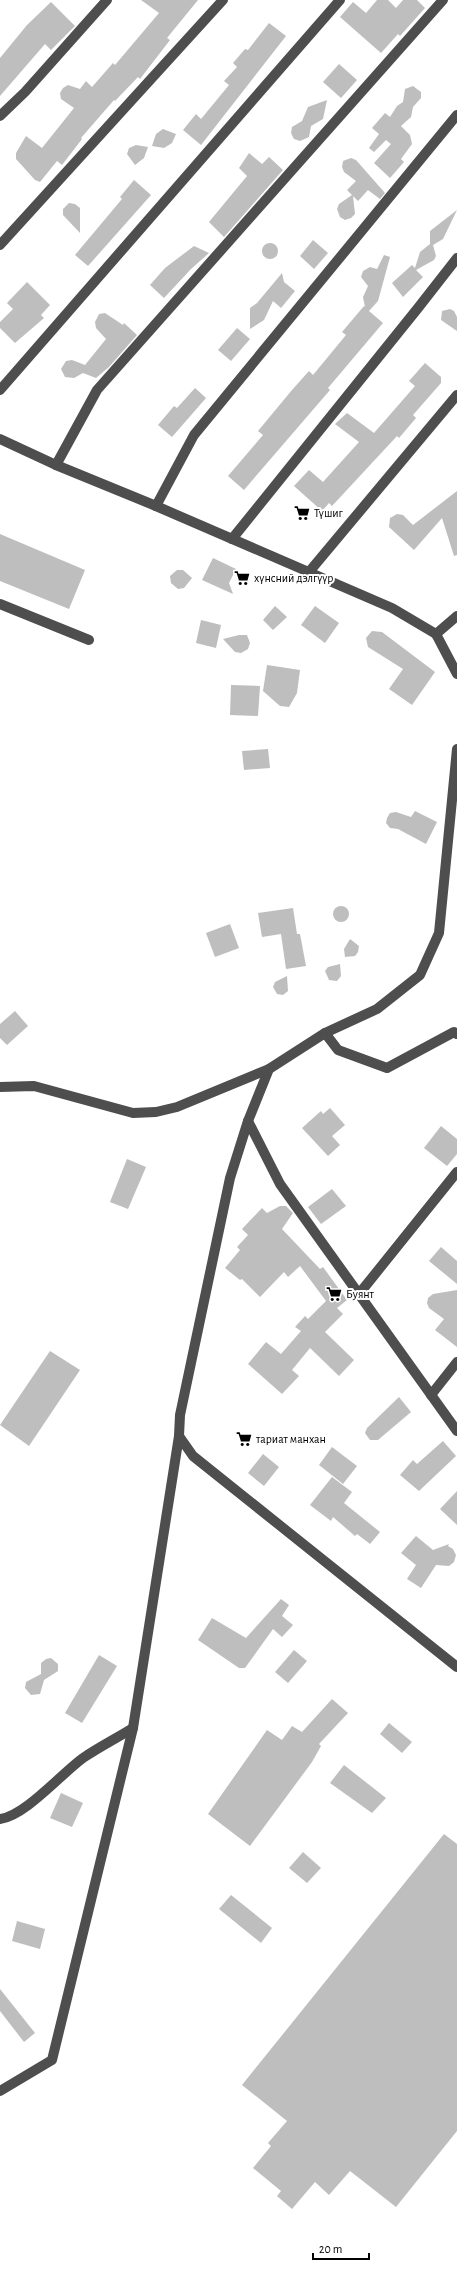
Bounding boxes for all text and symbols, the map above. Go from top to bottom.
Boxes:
supermarket icon: Түшиг [293,504,311,522]
place label: Түшиг [314,507,344,519]
supermarket icon: хүнсний дэлгүүр [233,569,251,587]
place label: хүнсний дэлгүүр [254,572,333,584]
supermarket icon: Буянт [325,1285,343,1303]
place label: Буянт [346,1288,375,1301]
supermarket icon: тариат манхан [235,1430,253,1448]
place label: тариат манхан [255,1433,326,1445]
scale bar [313,2235,369,2261]
text: 20 m [319,2243,342,2255]

